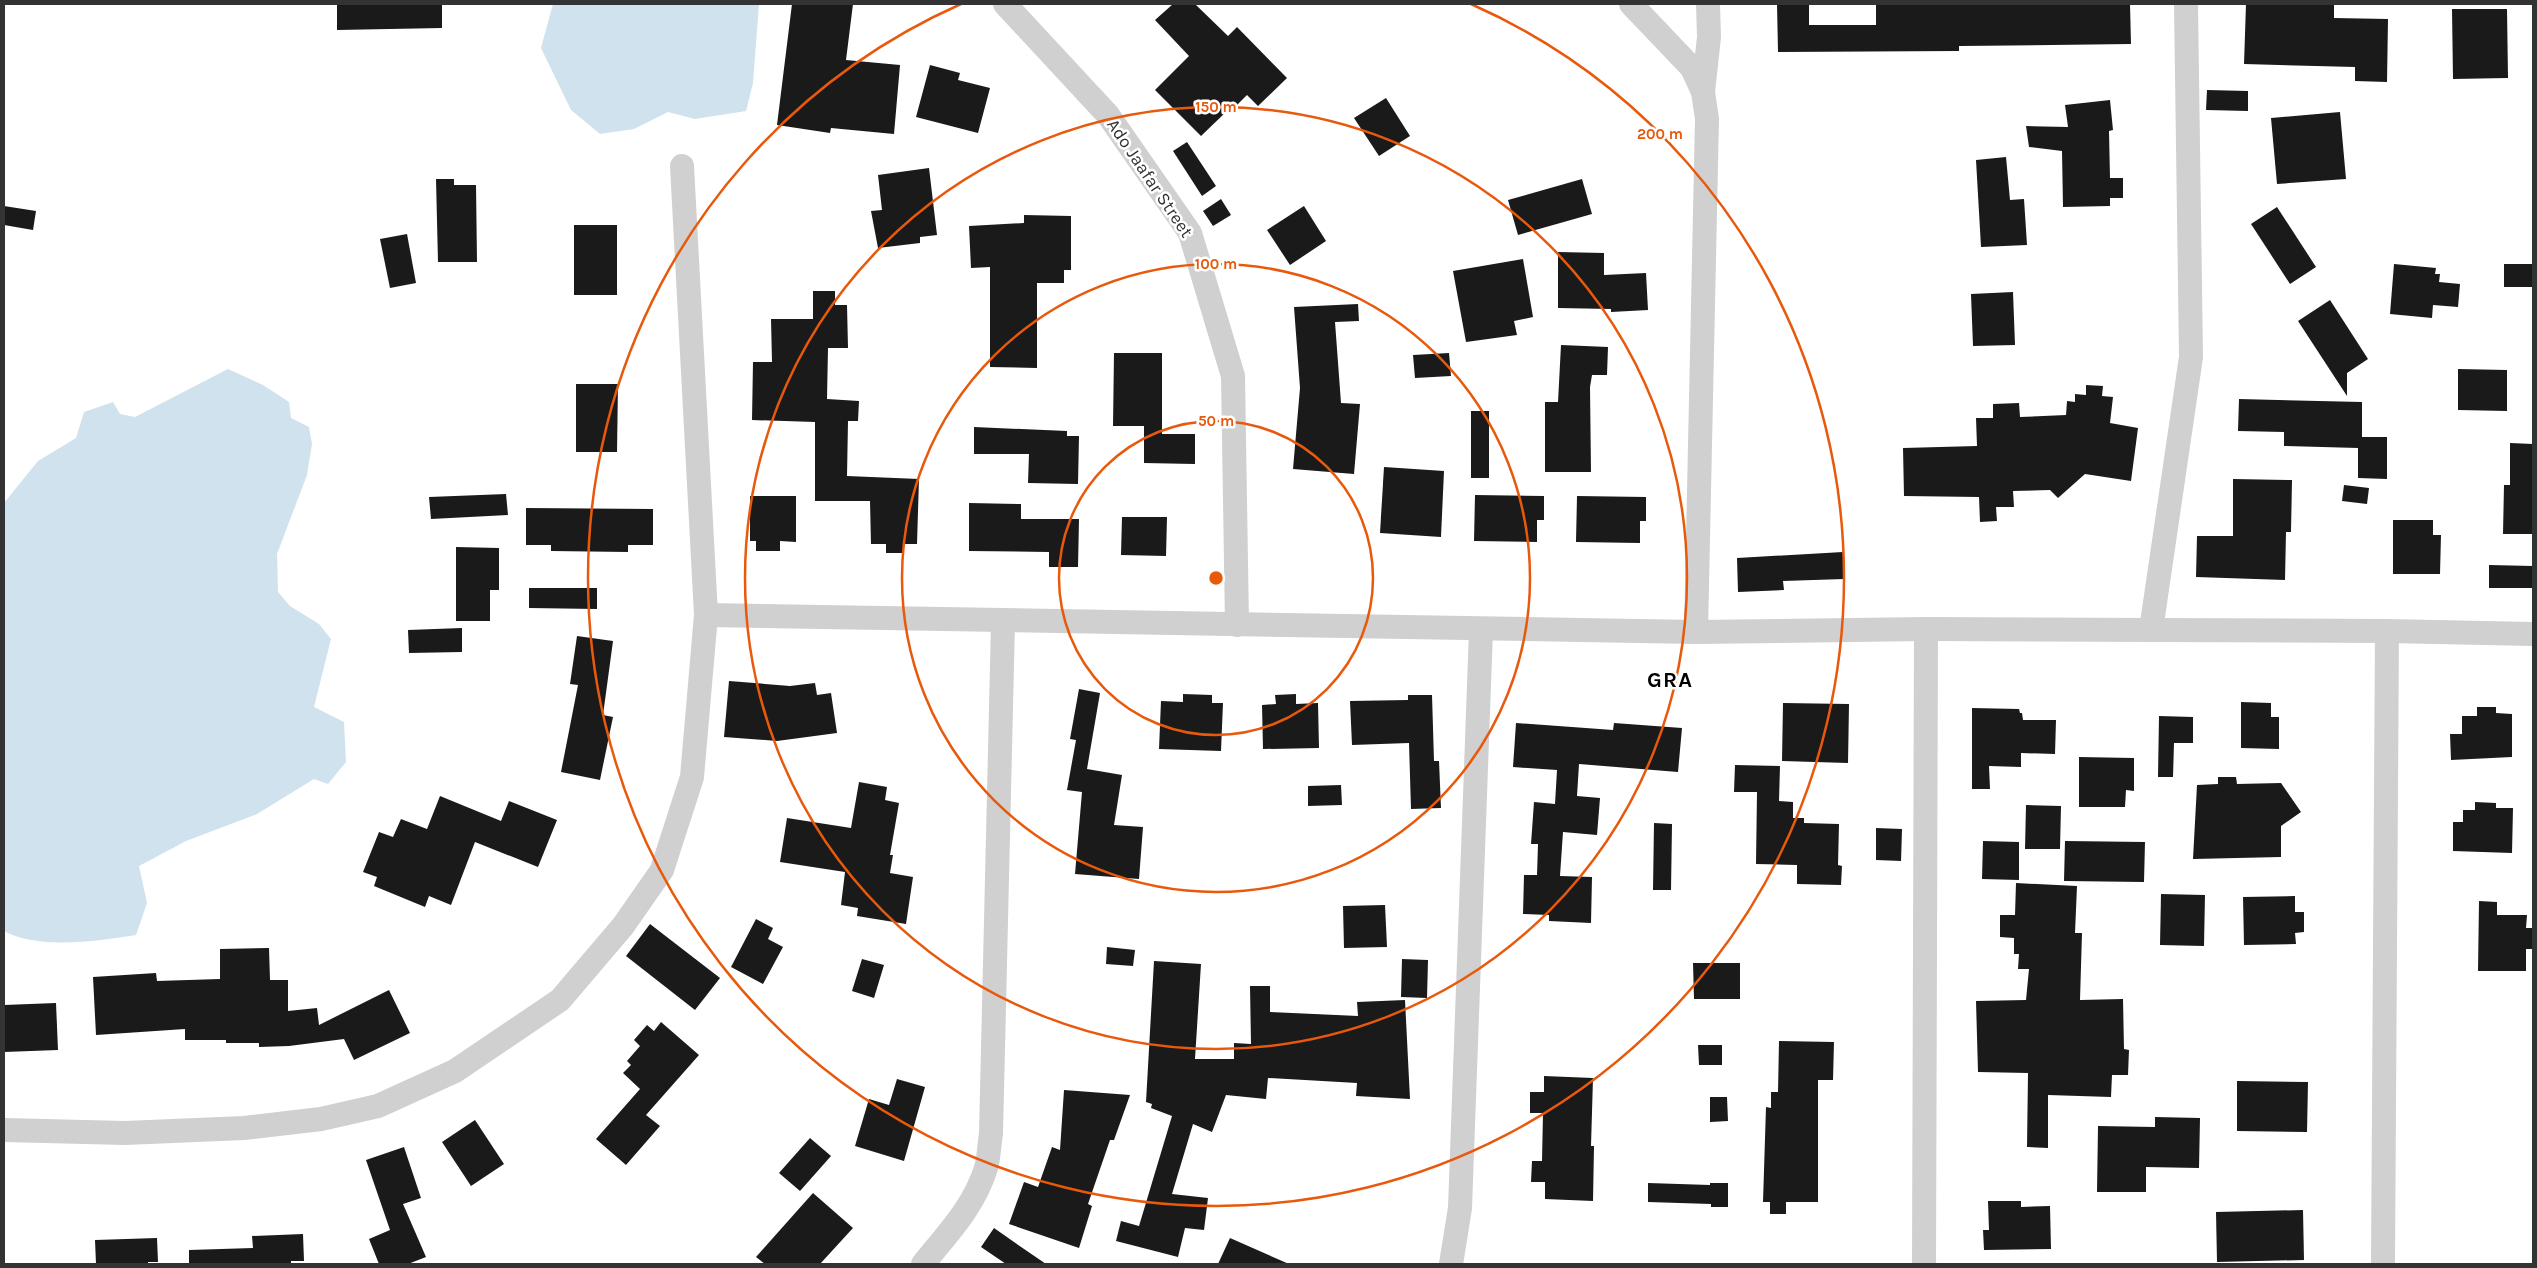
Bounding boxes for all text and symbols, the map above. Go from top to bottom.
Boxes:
text: 150 m [1195,98,1237,116]
street label: Ado Jaafar Street [1102,114,1198,242]
text: 200 m [1637,125,1683,143]
text: 100 m [1195,255,1237,273]
text: 50 m [1198,412,1234,430]
centre of rings [1207,569,1225,587]
district label: GRA [1647,667,1693,693]

